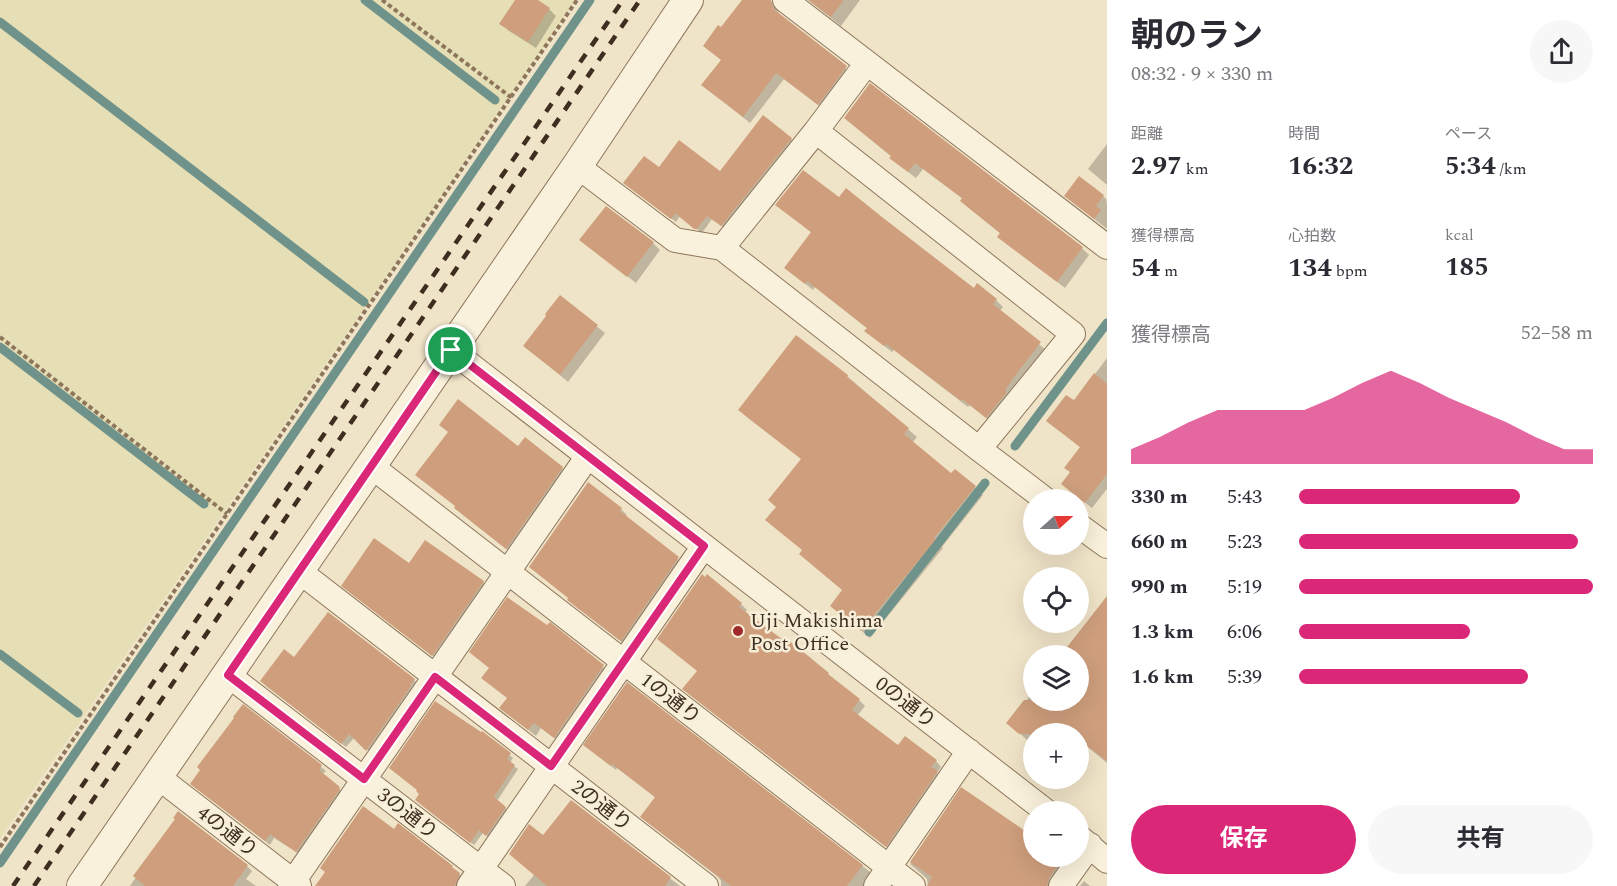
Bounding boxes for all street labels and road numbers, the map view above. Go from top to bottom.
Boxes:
street label: 1の通り [634,665,707,732]
street label: 0の通り [869,669,942,736]
street label: 2の通り [565,772,638,839]
street label: 3の通り [371,780,444,847]
street label: 4の通り [191,798,264,865]

